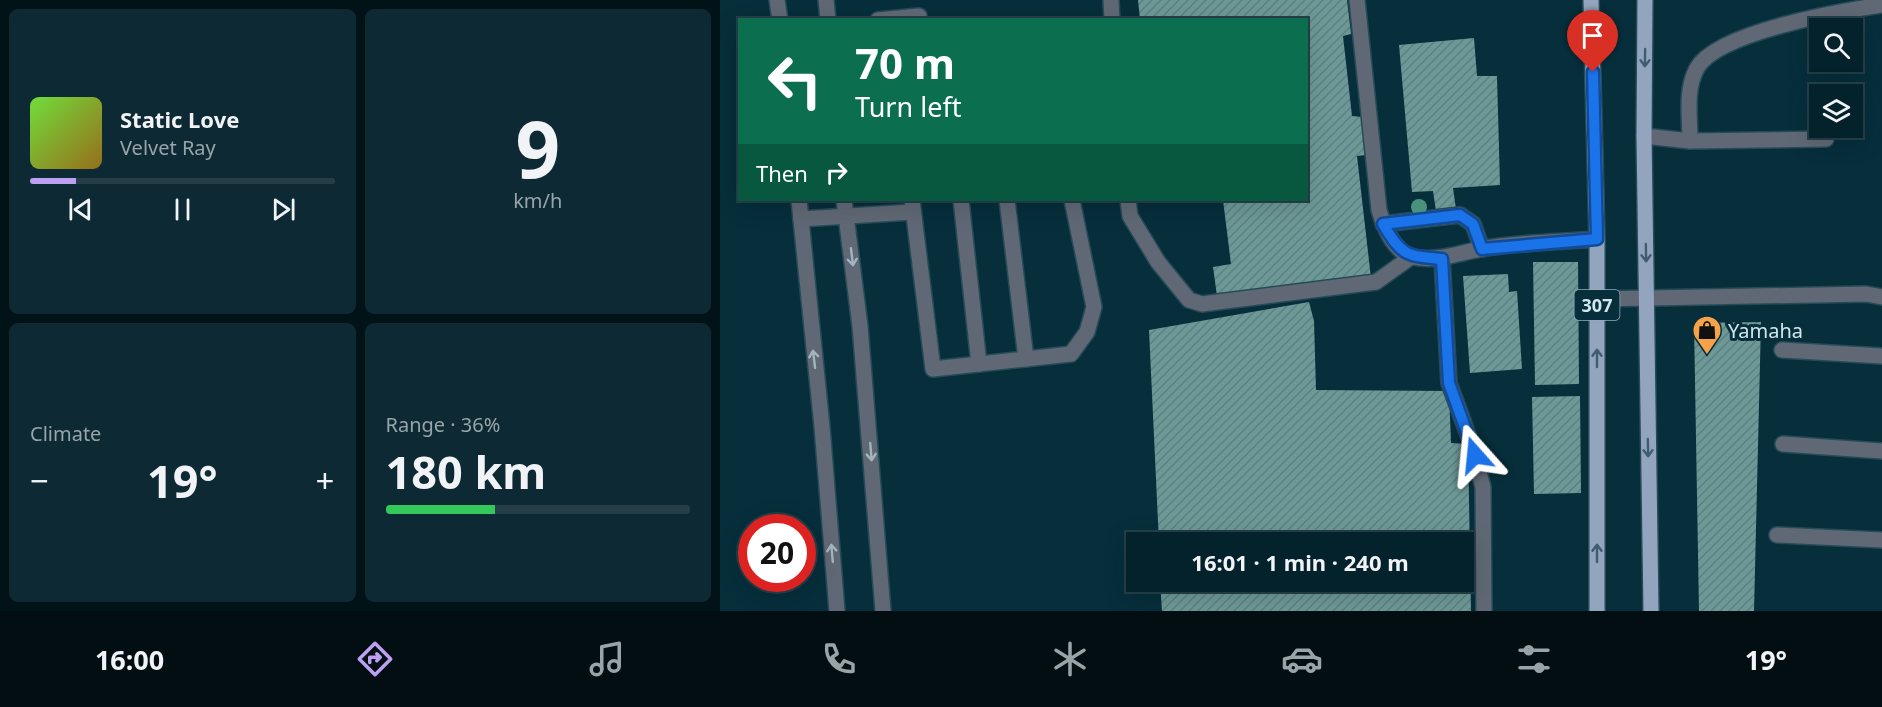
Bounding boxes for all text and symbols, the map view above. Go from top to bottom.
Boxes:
pin [1567,10,1618,72]
map controls [1809,18,1863,138]
button: search [1809,18,1863,72]
icon: arrive [1576,19,1609,52]
text: 70 m [855,34,955,91]
icon: left [756,42,834,120]
one-way arrow [1639,48,1651,68]
button: layers [1809,84,1863,138]
text: Turn left [855,88,961,125]
text: 9 [515,95,560,201]
text: Static Love [120,104,239,134]
text: Velvet Ray [120,134,216,161]
icon: right [820,156,853,189]
text: Then [756,158,808,188]
text: km/h [513,187,562,214]
icon: previous [64,193,97,226]
icon: pause [166,193,199,226]
icon: next [267,193,300,226]
one-way arrow [1640,243,1651,263]
one-way arrow [847,247,858,267]
road number: 307 [1574,290,1620,320]
shop icon: Yamaha [1691,314,1723,356]
place label: Yamaha [1728,317,1803,344]
one-way arrow [1591,348,1603,368]
one-way arrow [808,349,819,369]
text: Range · 36% [386,411,500,438]
text: Climate [30,420,101,447]
position arrow [1443,423,1507,487]
one-way arrow [1643,438,1654,458]
text: 180 km [386,441,546,502]
one-way arrow [866,441,877,461]
text: 19° [147,450,218,511]
text: − [30,458,49,503]
text: + [316,458,335,503]
speed limit sign: 20 [738,514,816,592]
one-way arrow [827,543,838,563]
one-way arrow [1591,543,1603,563]
text: 16:01 · 1 min · 240 m [1191,547,1409,577]
icon: directions [354,638,396,680]
icon: music [586,638,628,680]
icon: phone [818,638,860,680]
icon: climate [1049,638,1091,680]
icon: car [1281,638,1323,680]
icon: filters [1513,638,1555,680]
text: 16:00 [95,641,164,678]
text: 19° [1745,641,1787,678]

